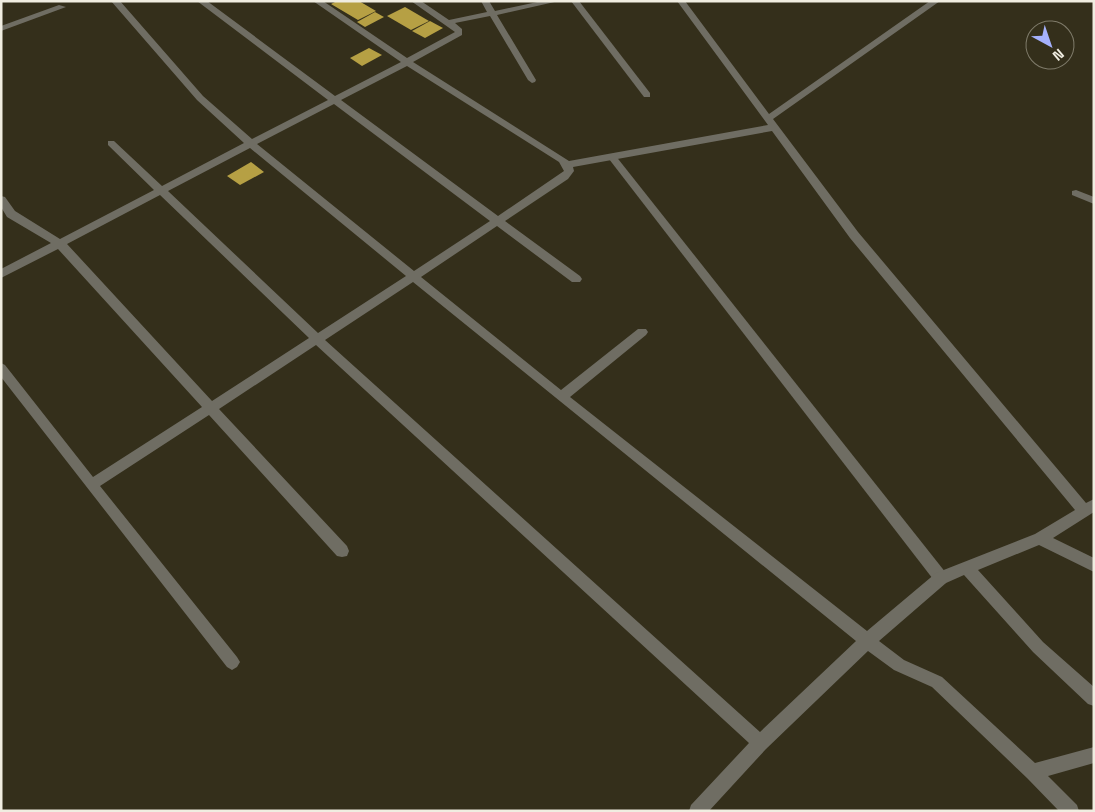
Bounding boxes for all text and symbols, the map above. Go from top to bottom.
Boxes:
north arrow [1025,20,1075,70]
text: N [1049,45,1068,65]

